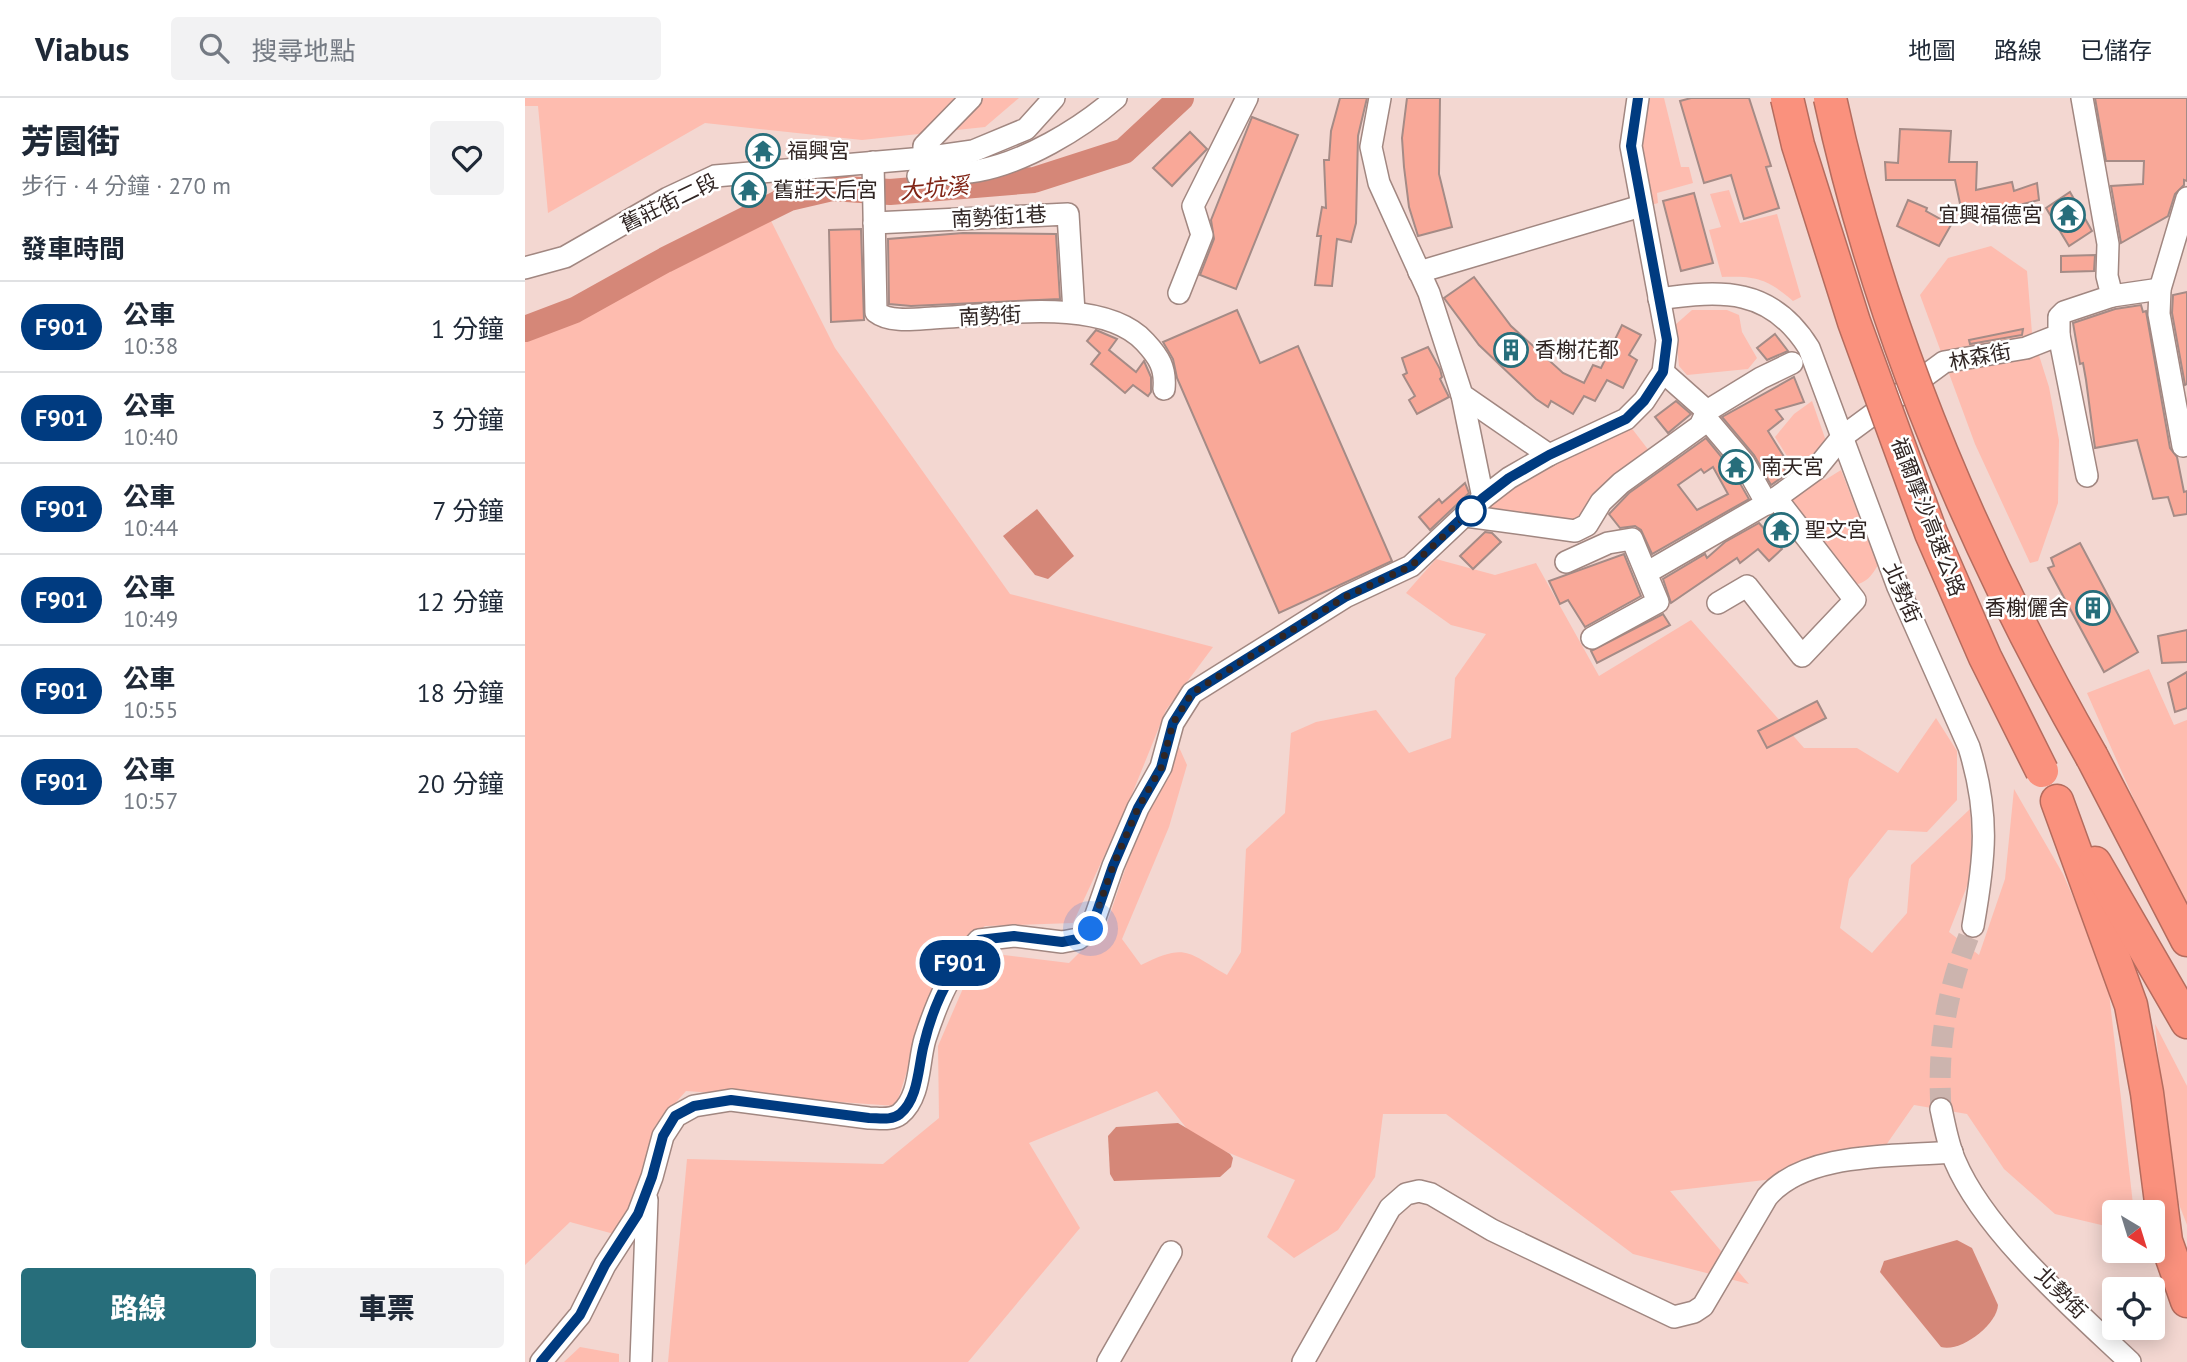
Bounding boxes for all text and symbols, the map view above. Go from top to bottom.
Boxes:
search box [171,17,661,80]
text: Viabus [35,27,129,70]
icon: search [195,29,233,67]
text: 搜尋地點 [251,34,356,67]
text: 地圖 [1908,35,1956,66]
text: 路線 [1994,35,2042,66]
text: 已儲存 [2080,35,2152,66]
text: 芳園街 [21,119,120,162]
button: heart [430,121,504,195]
temple icon: 福興宮 [744,132,782,170]
place label: 福興宮 [787,137,850,164]
street label: 舊莊街二段 [616,167,722,238]
water label: 大坑溪 [898,170,973,205]
text: 步行 · 4 分鐘 · 270 m [21,171,231,200]
temple icon: 舊莊天后宮 [730,171,768,209]
place label: 舊莊天后宮 [773,176,878,203]
temple icon: 宜興福德宮 [2049,196,2087,234]
street label: 南勢街1巷 [951,201,1047,232]
place label: 宜興福德宮 [1938,201,2043,228]
text: 發車時間 [21,232,125,265]
text: 公車 [123,298,175,331]
street label: 南勢街 [958,300,1022,331]
text: F901 [35,311,88,342]
text: 1 分鐘 [431,312,504,345]
text: 10:38 [123,331,178,360]
building icon: 香榭花都 [1492,331,1530,369]
place label: 香榭花都 [1535,336,1619,363]
street label: 林森街 [1946,337,2013,376]
text: 公車 [123,389,175,422]
text: F901 [35,402,88,433]
text: 3 分鐘 [431,403,504,436]
text: 10:40 [123,422,178,451]
street label: 福爾摩沙高速公路 [1886,434,1971,600]
temple icon: 南天宮 [1717,448,1755,486]
place label: 南天宮 [1761,453,1824,480]
text: 公車 [123,480,175,513]
text: F901 [35,493,88,524]
text: 7 分鐘 [432,494,504,527]
unlabelled marker [1456,496,1486,526]
temple icon: 聖文宮 [1762,511,1800,549]
text: 10:44 [123,513,178,542]
place label: 聖文宮 [1805,516,1868,543]
street label: 北勢街 [1878,559,1927,627]
text: 公車 [123,571,175,604]
text: F901 [35,584,88,615]
text: 12 分鐘 [417,585,504,618]
building icon: 香榭儷舍 [2074,589,2112,627]
place label: 香榭儷舍 [1985,594,2069,621]
text: 10:49 [123,604,178,633]
text: 公車 [123,662,175,695]
text: F901 [35,675,88,706]
text: 18 分鐘 [417,676,504,709]
text: 10:55 [123,695,178,724]
text: 公車 [123,753,175,786]
text: F901 [35,766,88,797]
text: 20 分鐘 [417,767,504,800]
text: 10:57 [123,786,178,815]
your location [1073,911,1108,946]
line badge: F901 [911,940,1009,986]
text: F901 [933,947,987,978]
north arrow [2102,1200,2165,1264]
map controls [2102,1200,2165,1340]
street label: 北勢街 [2030,1261,2093,1324]
button: 路線 [21,1268,256,1348]
button: 車票 [270,1268,504,1348]
button: locate [2102,1277,2165,1340]

